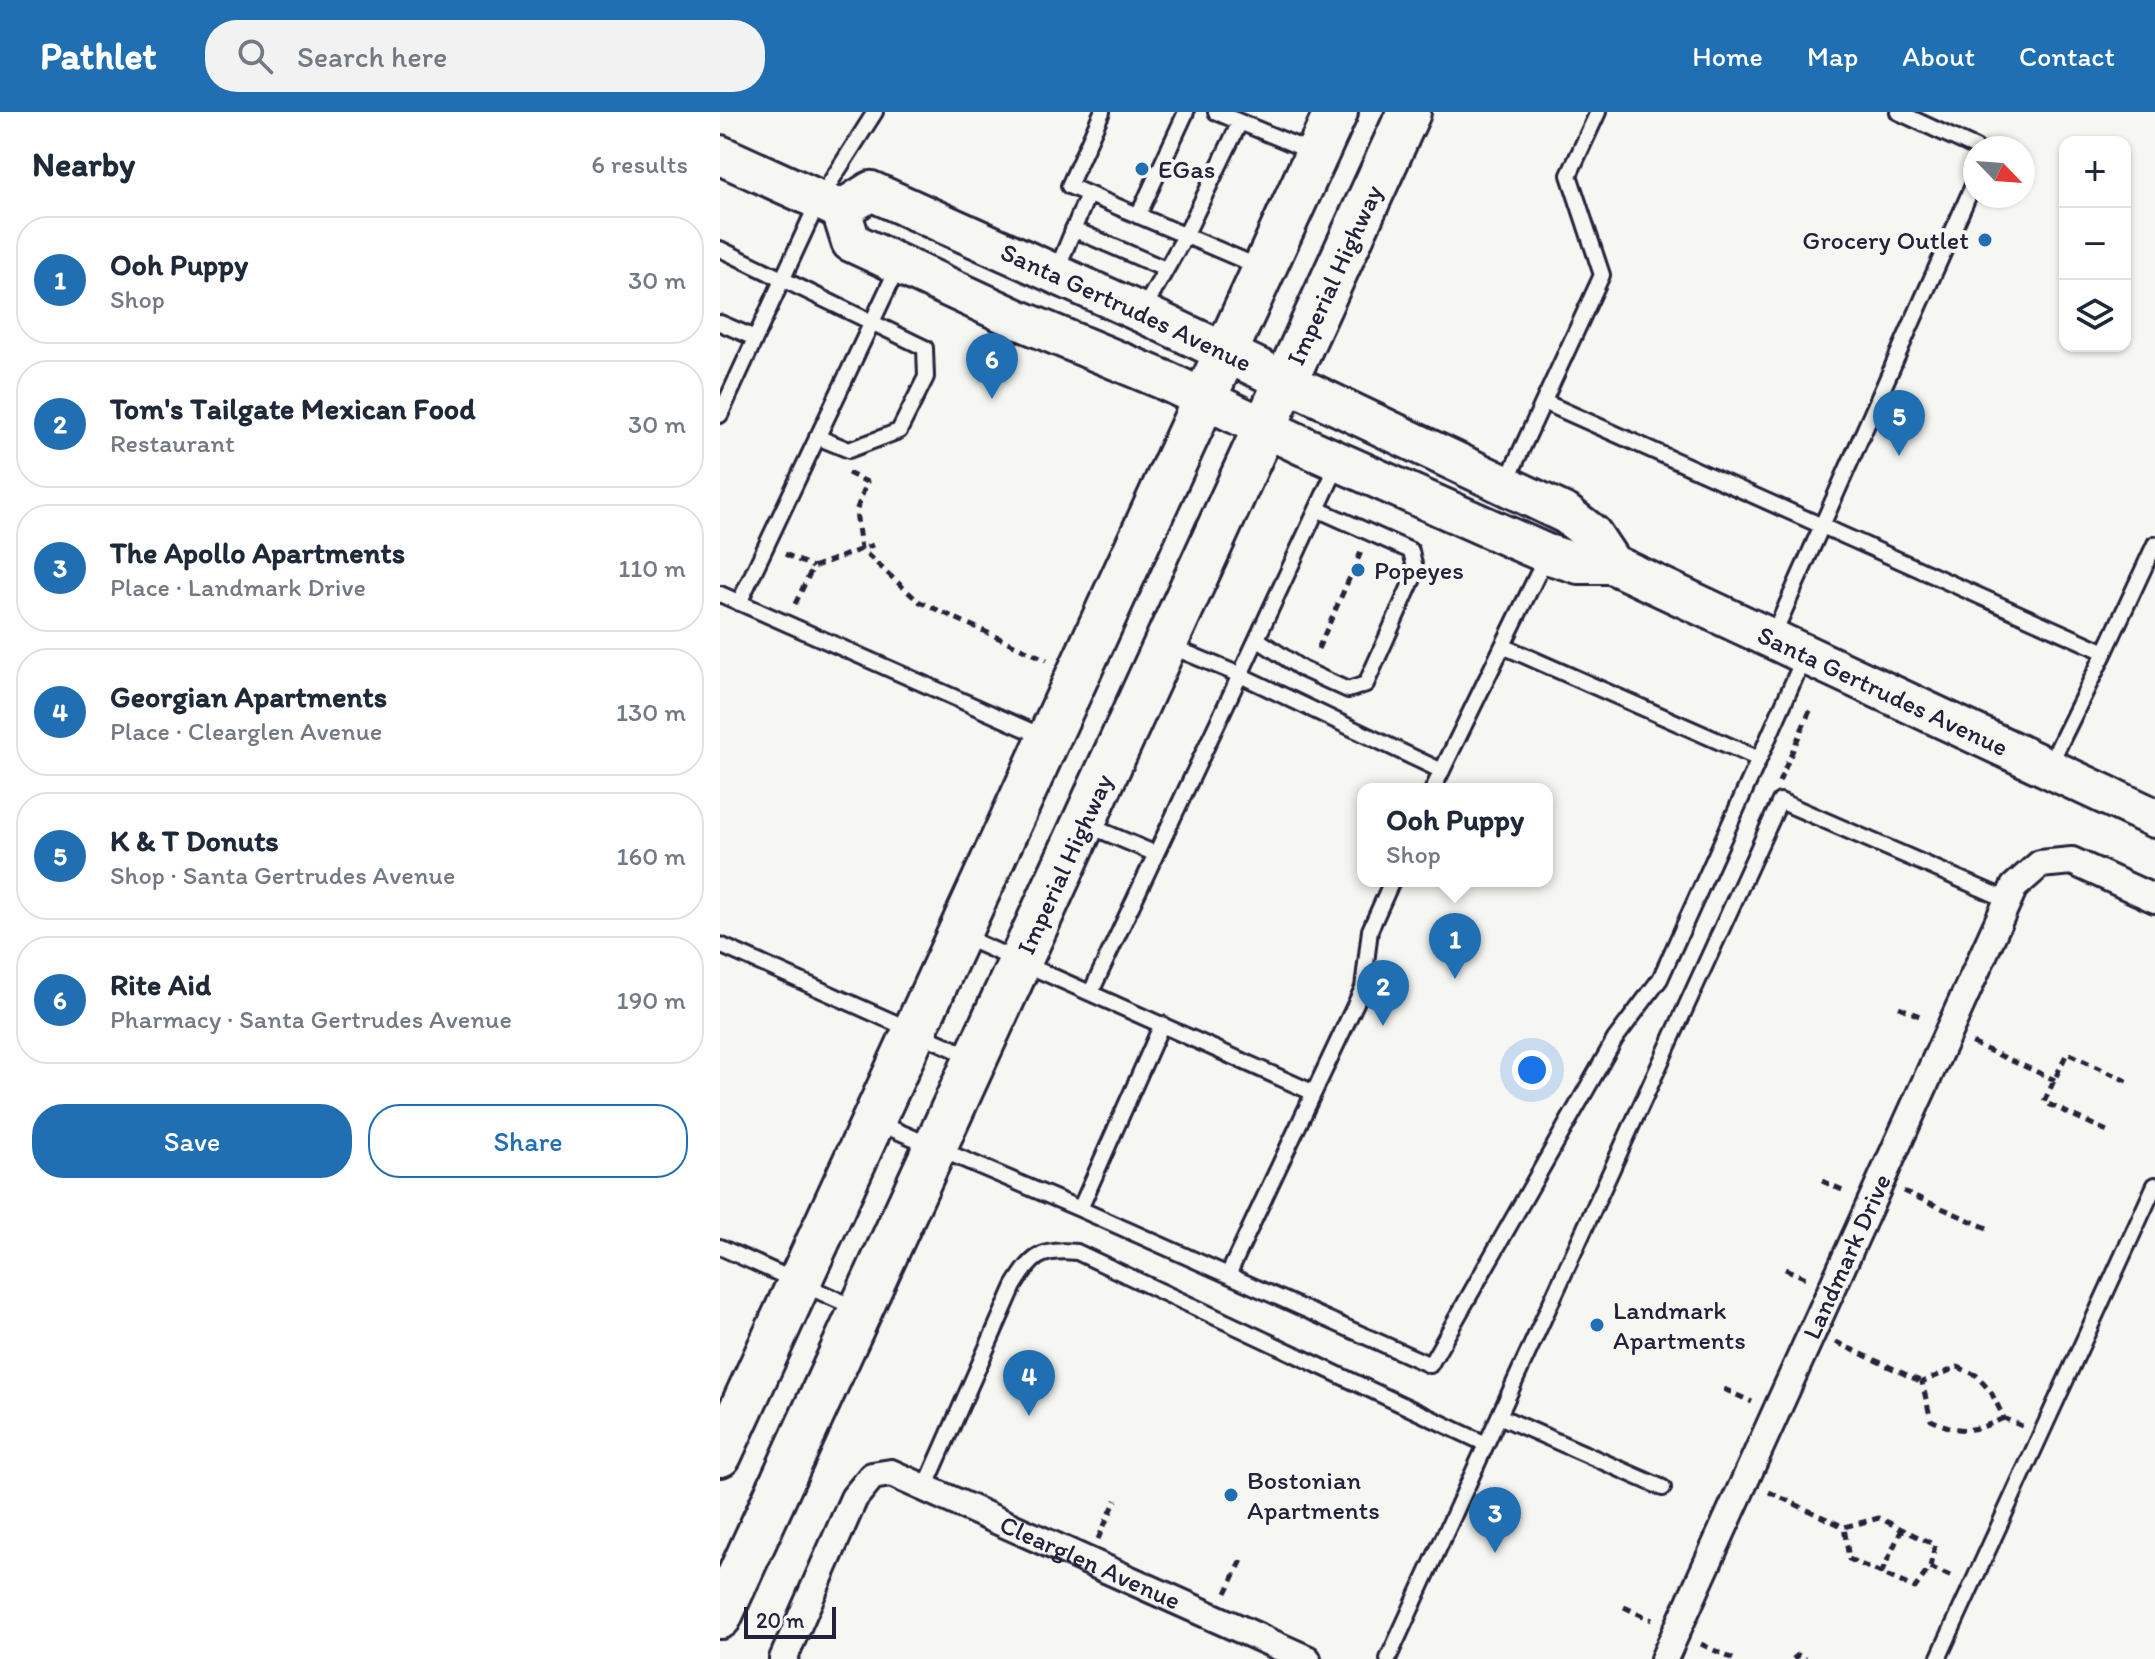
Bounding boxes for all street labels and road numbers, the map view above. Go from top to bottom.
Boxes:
street label: Imperial Highway [1279,180,1390,370]
street label: Santa Gertrudes Avenue [996,236,1257,379]
street label: Santa Gertrudes Avenue [1753,618,2013,763]
street label: Imperial Highway [1010,769,1120,959]
street label: Landmark Drive [1795,1169,1898,1344]
street label: Clearglen Avenue [995,1508,1186,1616]

